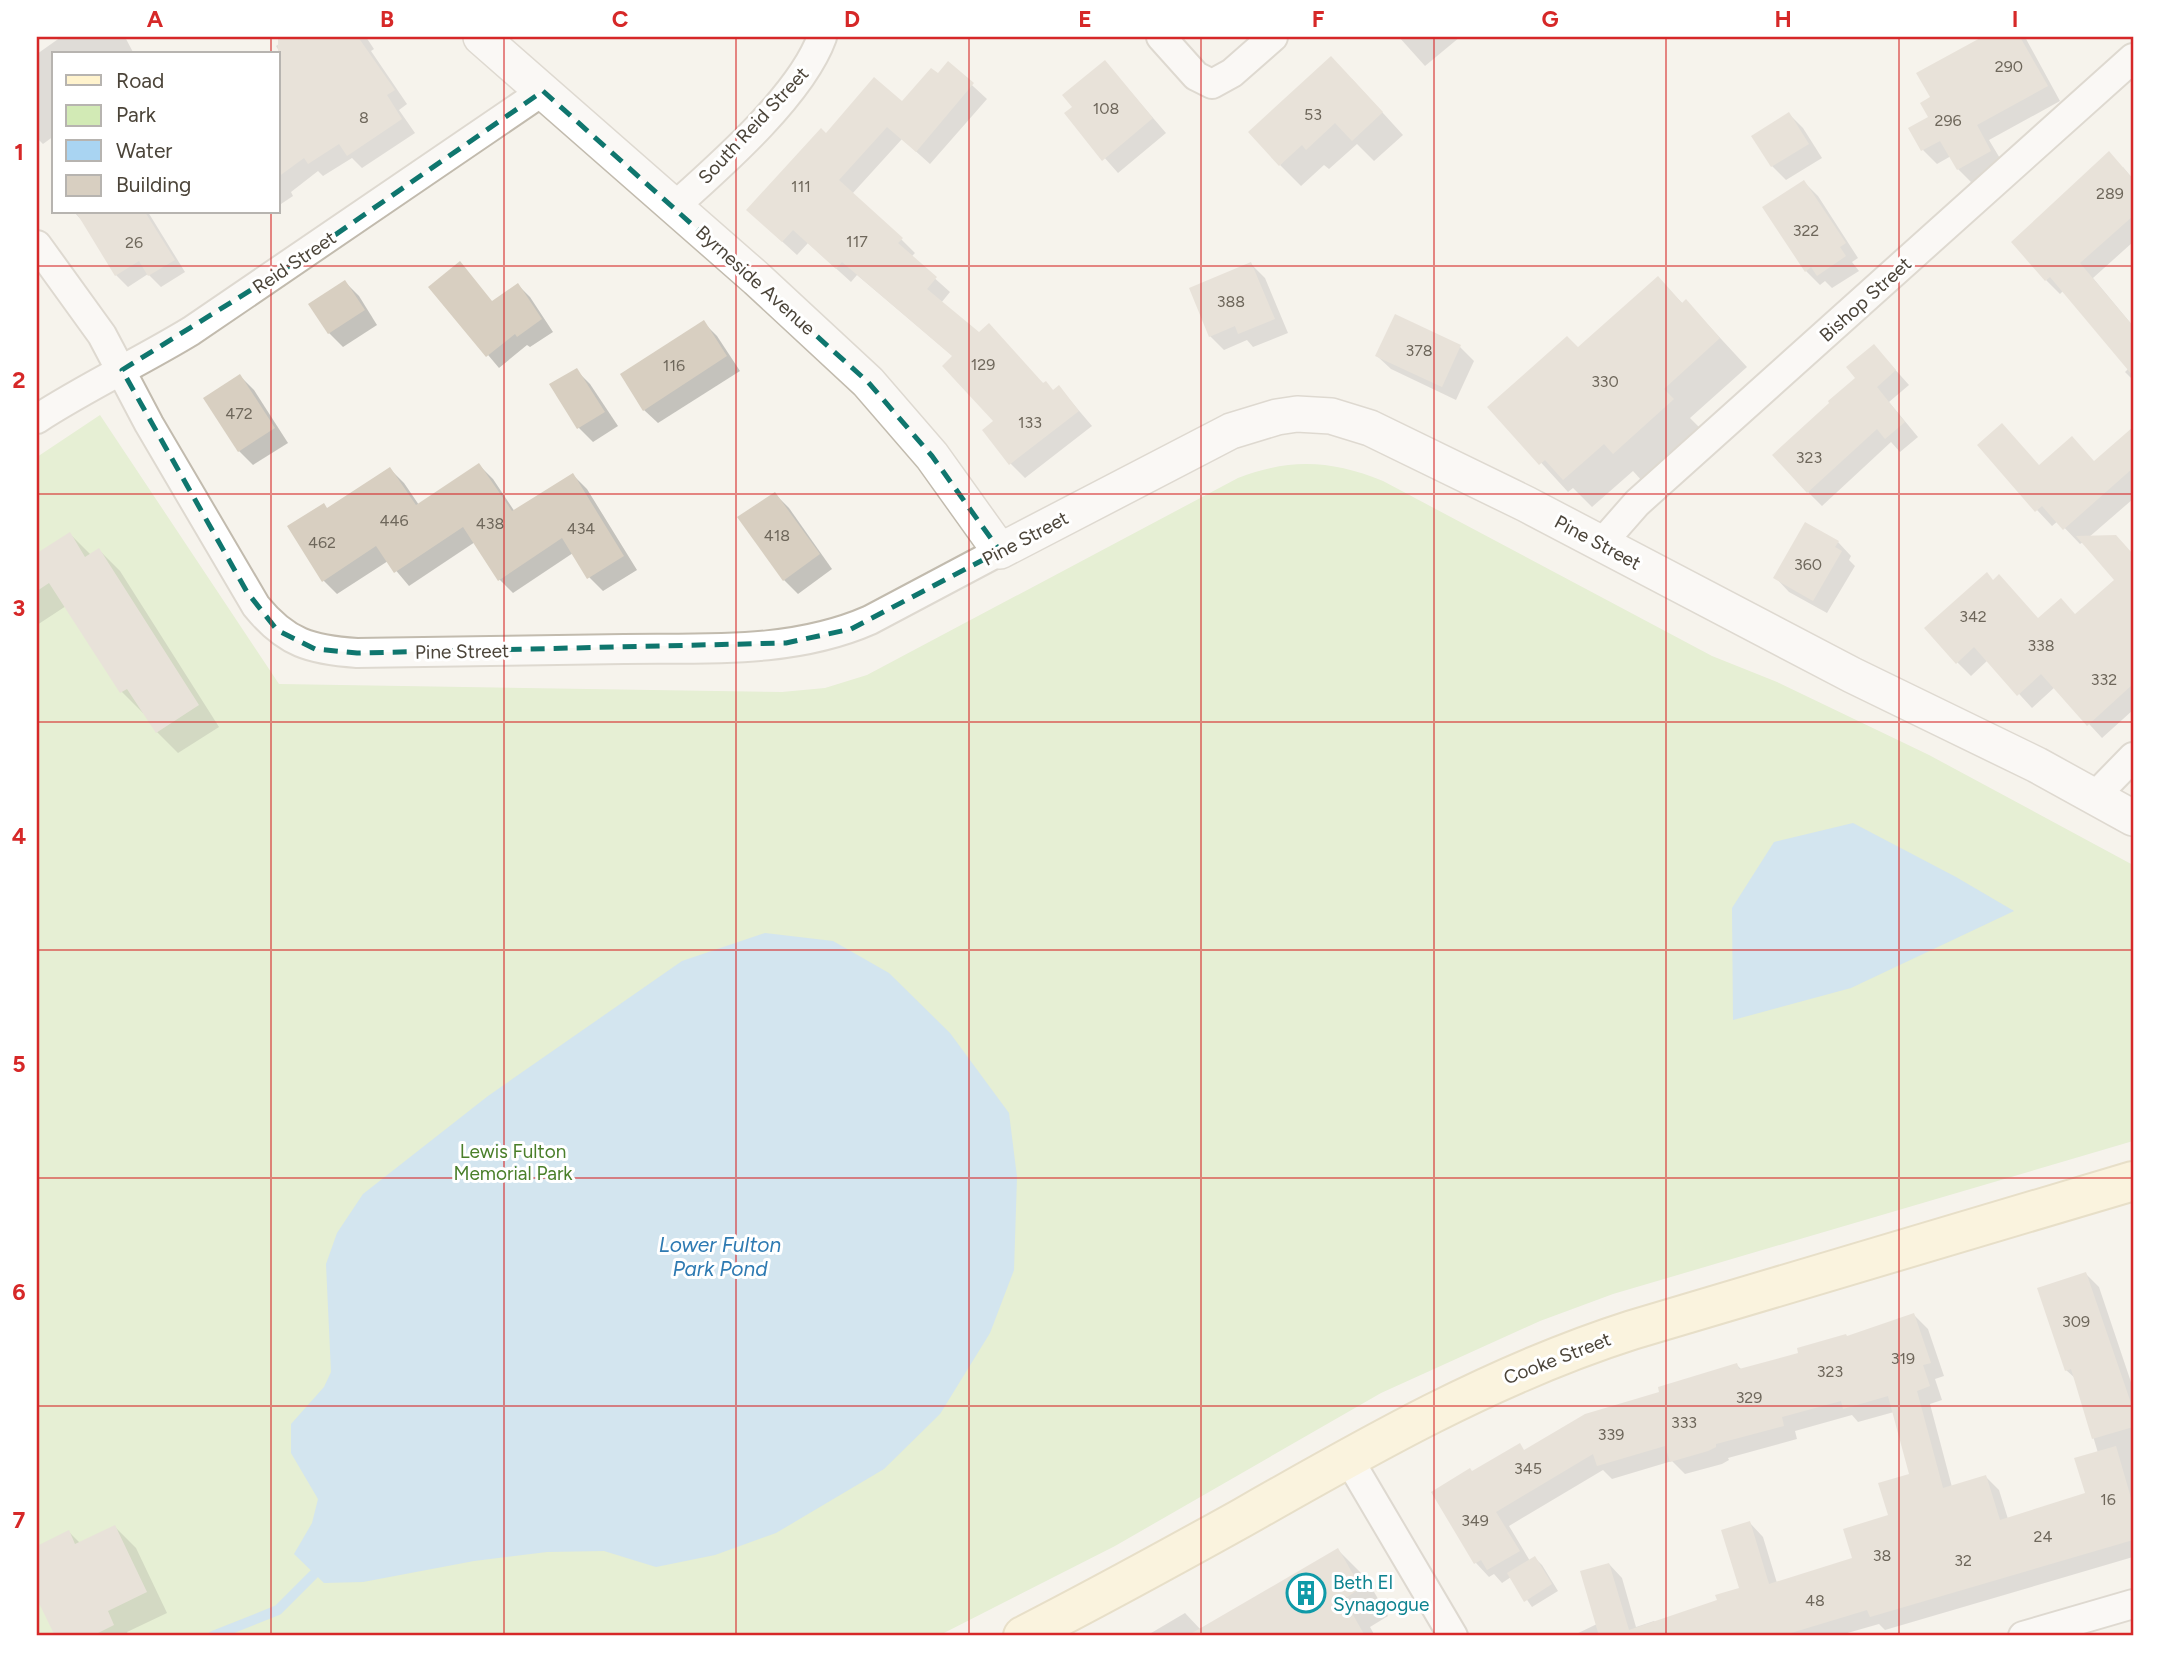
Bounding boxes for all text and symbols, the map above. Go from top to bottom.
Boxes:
text: A [147,5,164,33]
text: B [380,5,394,33]
text: C [612,5,629,33]
text: D [844,5,860,33]
text: E [1078,5,1092,33]
text: F [1312,5,1325,33]
text: G [1541,5,1559,33]
text: H [1774,5,1792,33]
text: I [2012,5,2018,33]
legend [52,52,280,214]
house number: 290 [1995,57,2023,76]
street label: South Reid Street [693,62,813,189]
text: Road [116,68,164,93]
house number: 108 [1093,99,1119,118]
text: Park [116,102,157,127]
house number: 53 [1304,105,1322,124]
house number: 8 [359,108,369,127]
house number: 296 [1934,111,1962,130]
text: 1 [14,138,24,166]
text: Water [116,138,172,163]
text: Building [116,172,191,197]
house number: 111 [791,177,811,196]
house number: 289 [2096,184,2124,203]
street label: Byrneside Avenue [691,221,820,340]
house number: 322 [1793,221,1819,240]
street label: Reid Street [248,226,340,299]
house number: 117 [846,232,868,251]
house number: 26 [125,233,143,252]
street label: Bishop Street [1815,252,1916,347]
house number: 388 [1217,292,1245,311]
house number: 378 [1405,341,1433,360]
house number: 129 [971,355,995,374]
house number: 116 [663,356,685,375]
text: 2 [12,366,26,394]
house number: 330 [1591,372,1619,391]
house number: 472 [225,404,253,423]
house number: 133 [1018,413,1042,432]
house number: 323 [1796,448,1822,467]
street label: Pine Street [978,506,1072,571]
street label: Pine Street [1551,510,1645,575]
house number: 446 [380,511,408,530]
house number: 438 [476,514,504,533]
house number: 434 [567,519,595,538]
house number: 418 [764,526,790,545]
house number: 462 [308,533,336,552]
house number: 360 [1794,555,1822,574]
text: 3 [13,594,25,622]
house number: 342 [1959,607,1987,626]
house number: 338 [2027,636,2055,655]
street label: Pine Street [415,639,509,664]
house number: 332 [2091,670,2117,689]
text: 4 [12,822,26,850]
text: 5 [12,1050,26,1078]
park label: Lewis Fulton Memorial Park [453,1140,573,1185]
water label: Lower Fulton Park Pond [659,1232,782,1281]
text: 6 [12,1278,26,1306]
house number: 309 [2062,1312,2090,1331]
street label: Cooke Street [1500,1327,1614,1389]
house number: 319 [1891,1349,1915,1368]
house number: 323 [1817,1362,1843,1381]
house number: 329 [1736,1388,1762,1407]
house number: 333 [1671,1413,1697,1432]
house number: 339 [1598,1425,1624,1444]
house number: 345 [1514,1459,1542,1478]
house number: 16 [2100,1490,2116,1509]
text: 7 [13,1506,26,1534]
house number: 349 [1461,1511,1489,1530]
house number: 24 [2034,1527,2052,1546]
house number: 38 [1873,1546,1891,1565]
house number: 32 [1954,1551,1972,1570]
place label: Beth El Synagogue [1333,1571,1429,1616]
building icon: Beth El Synagogue [1285,1572,1327,1614]
house number: 48 [1805,1591,1825,1610]

